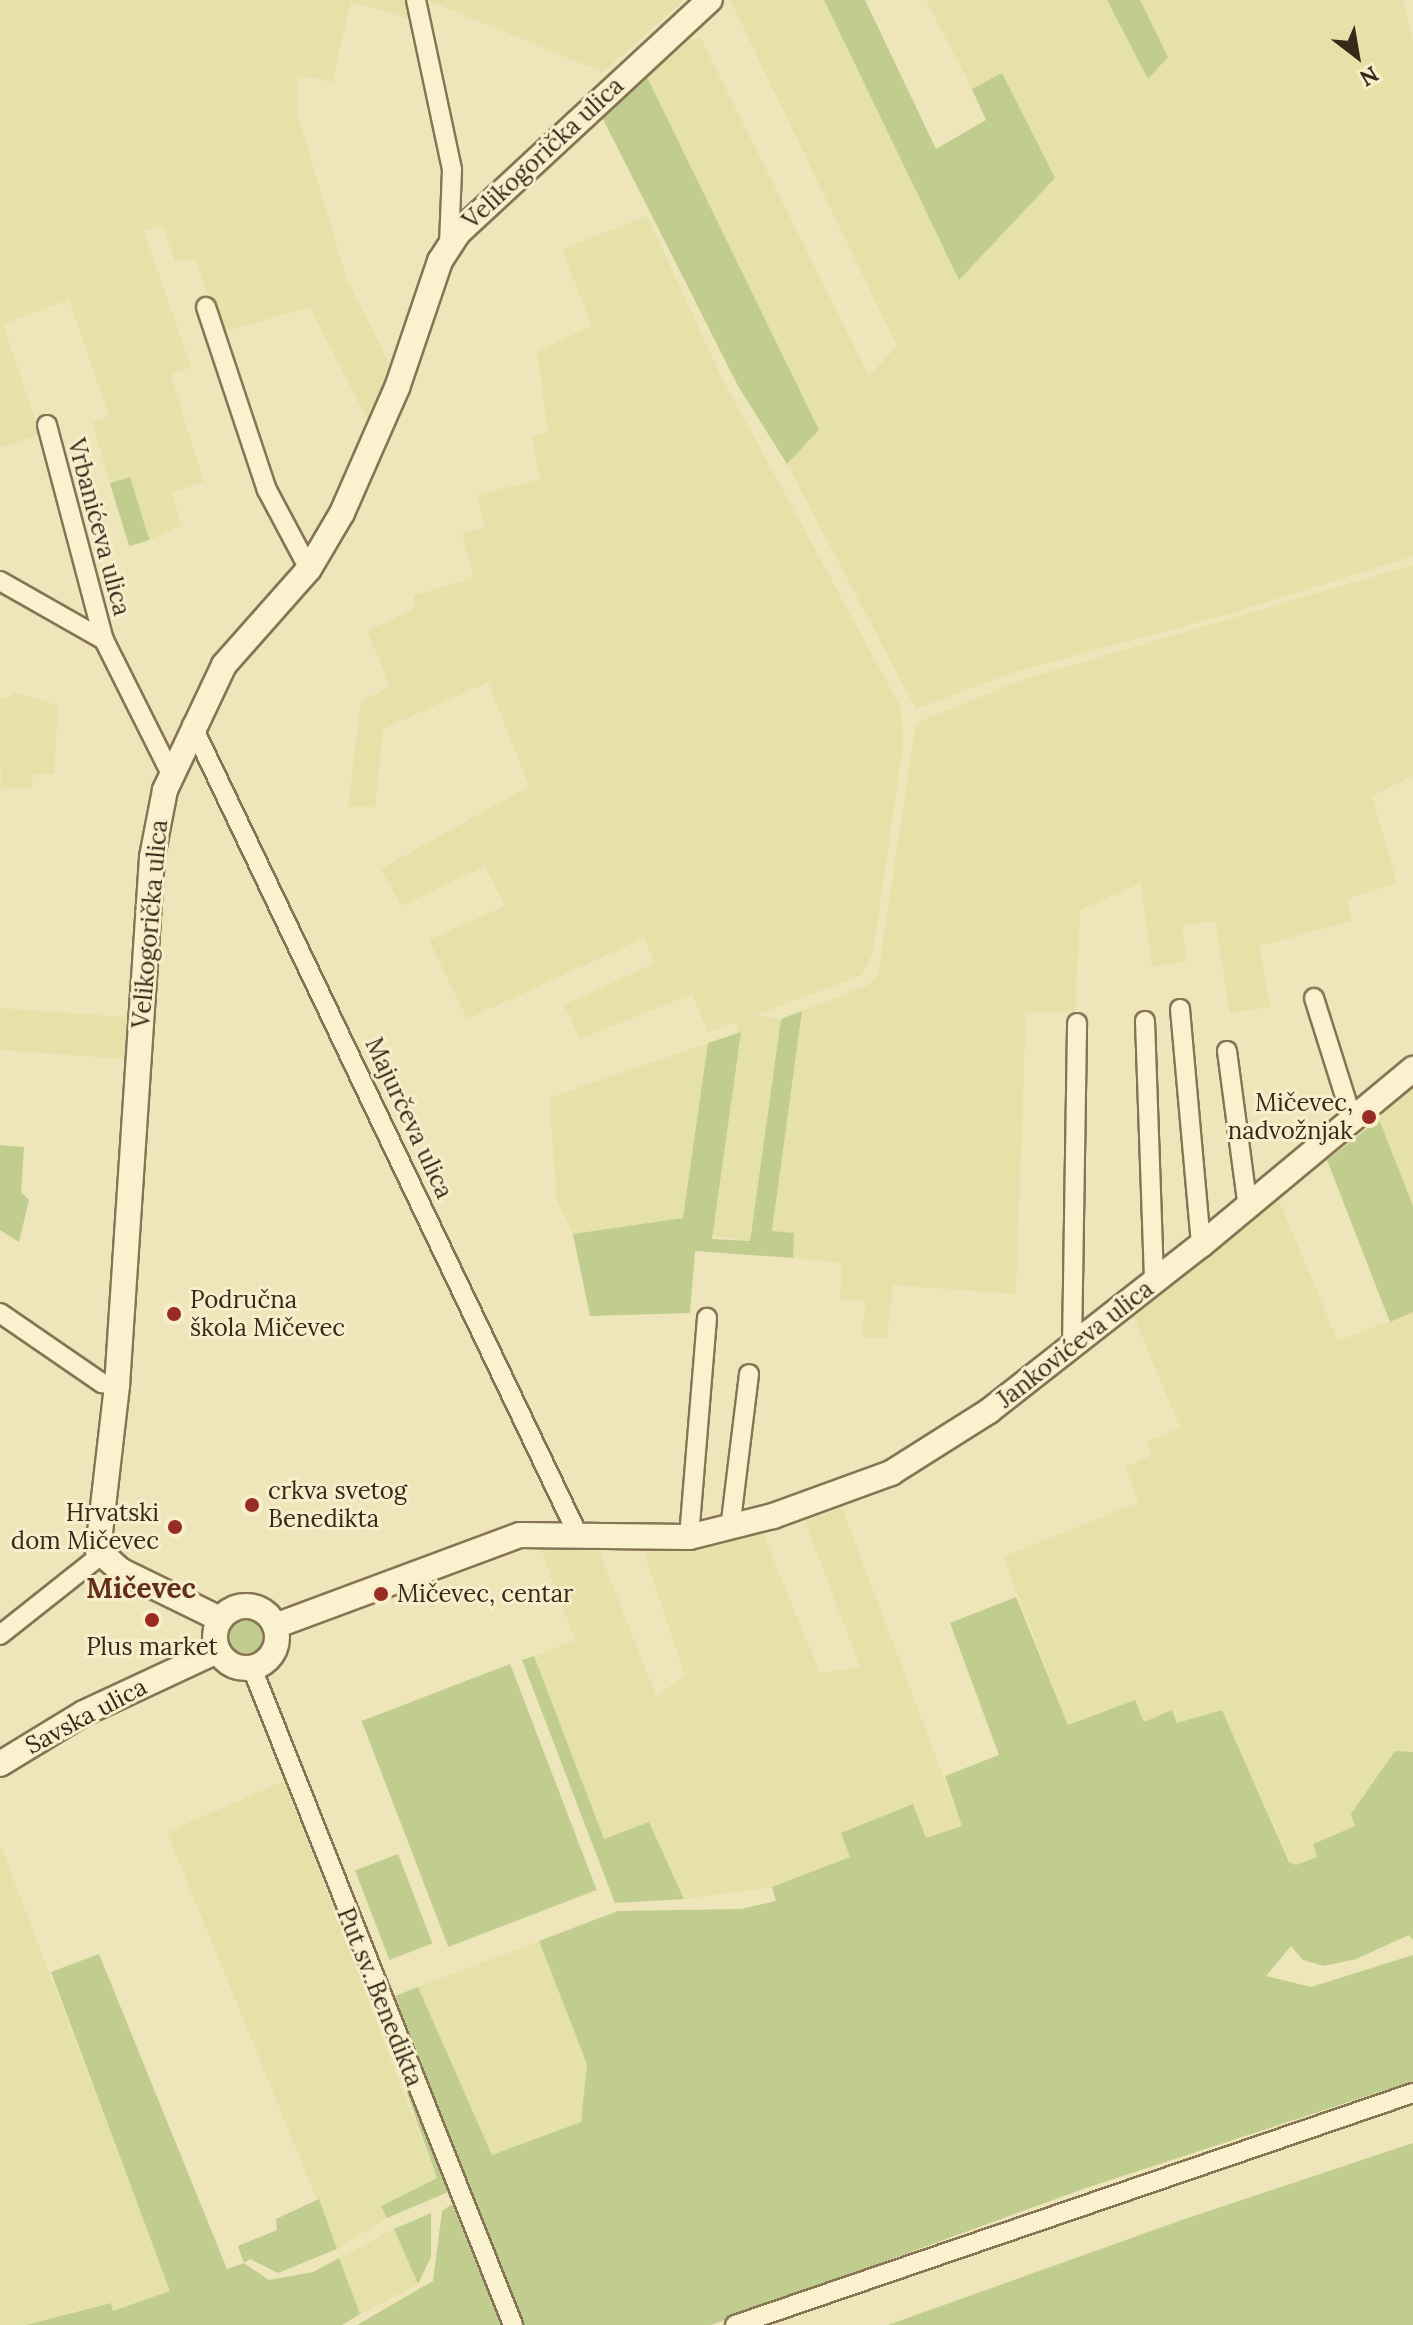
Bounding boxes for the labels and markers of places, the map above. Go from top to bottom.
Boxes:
place label: Mičevec, nadvožnjak [1228,1089,1353,1145]
marker: Mičevec, nadvožnjak [1360,1108,1378,1126]
place label: Područna škola Mičevec [190,1286,345,1342]
marker: Područna škola Mičevec [165,1305,183,1323]
place label: crkva svetog Benedikta [268,1477,407,1533]
marker: crkva svetog Benedikta [243,1496,261,1514]
place label: Hrvatski dom Mičevec [11,1499,159,1555]
marker: Hrvatski dom Mičevec [166,1518,184,1536]
place label: Mičevec, centar [397,1580,573,1608]
marker: Mičevec, centar [372,1585,390,1603]
marker: Plus market [143,1611,161,1629]
place label: Plus market [86,1633,218,1661]

